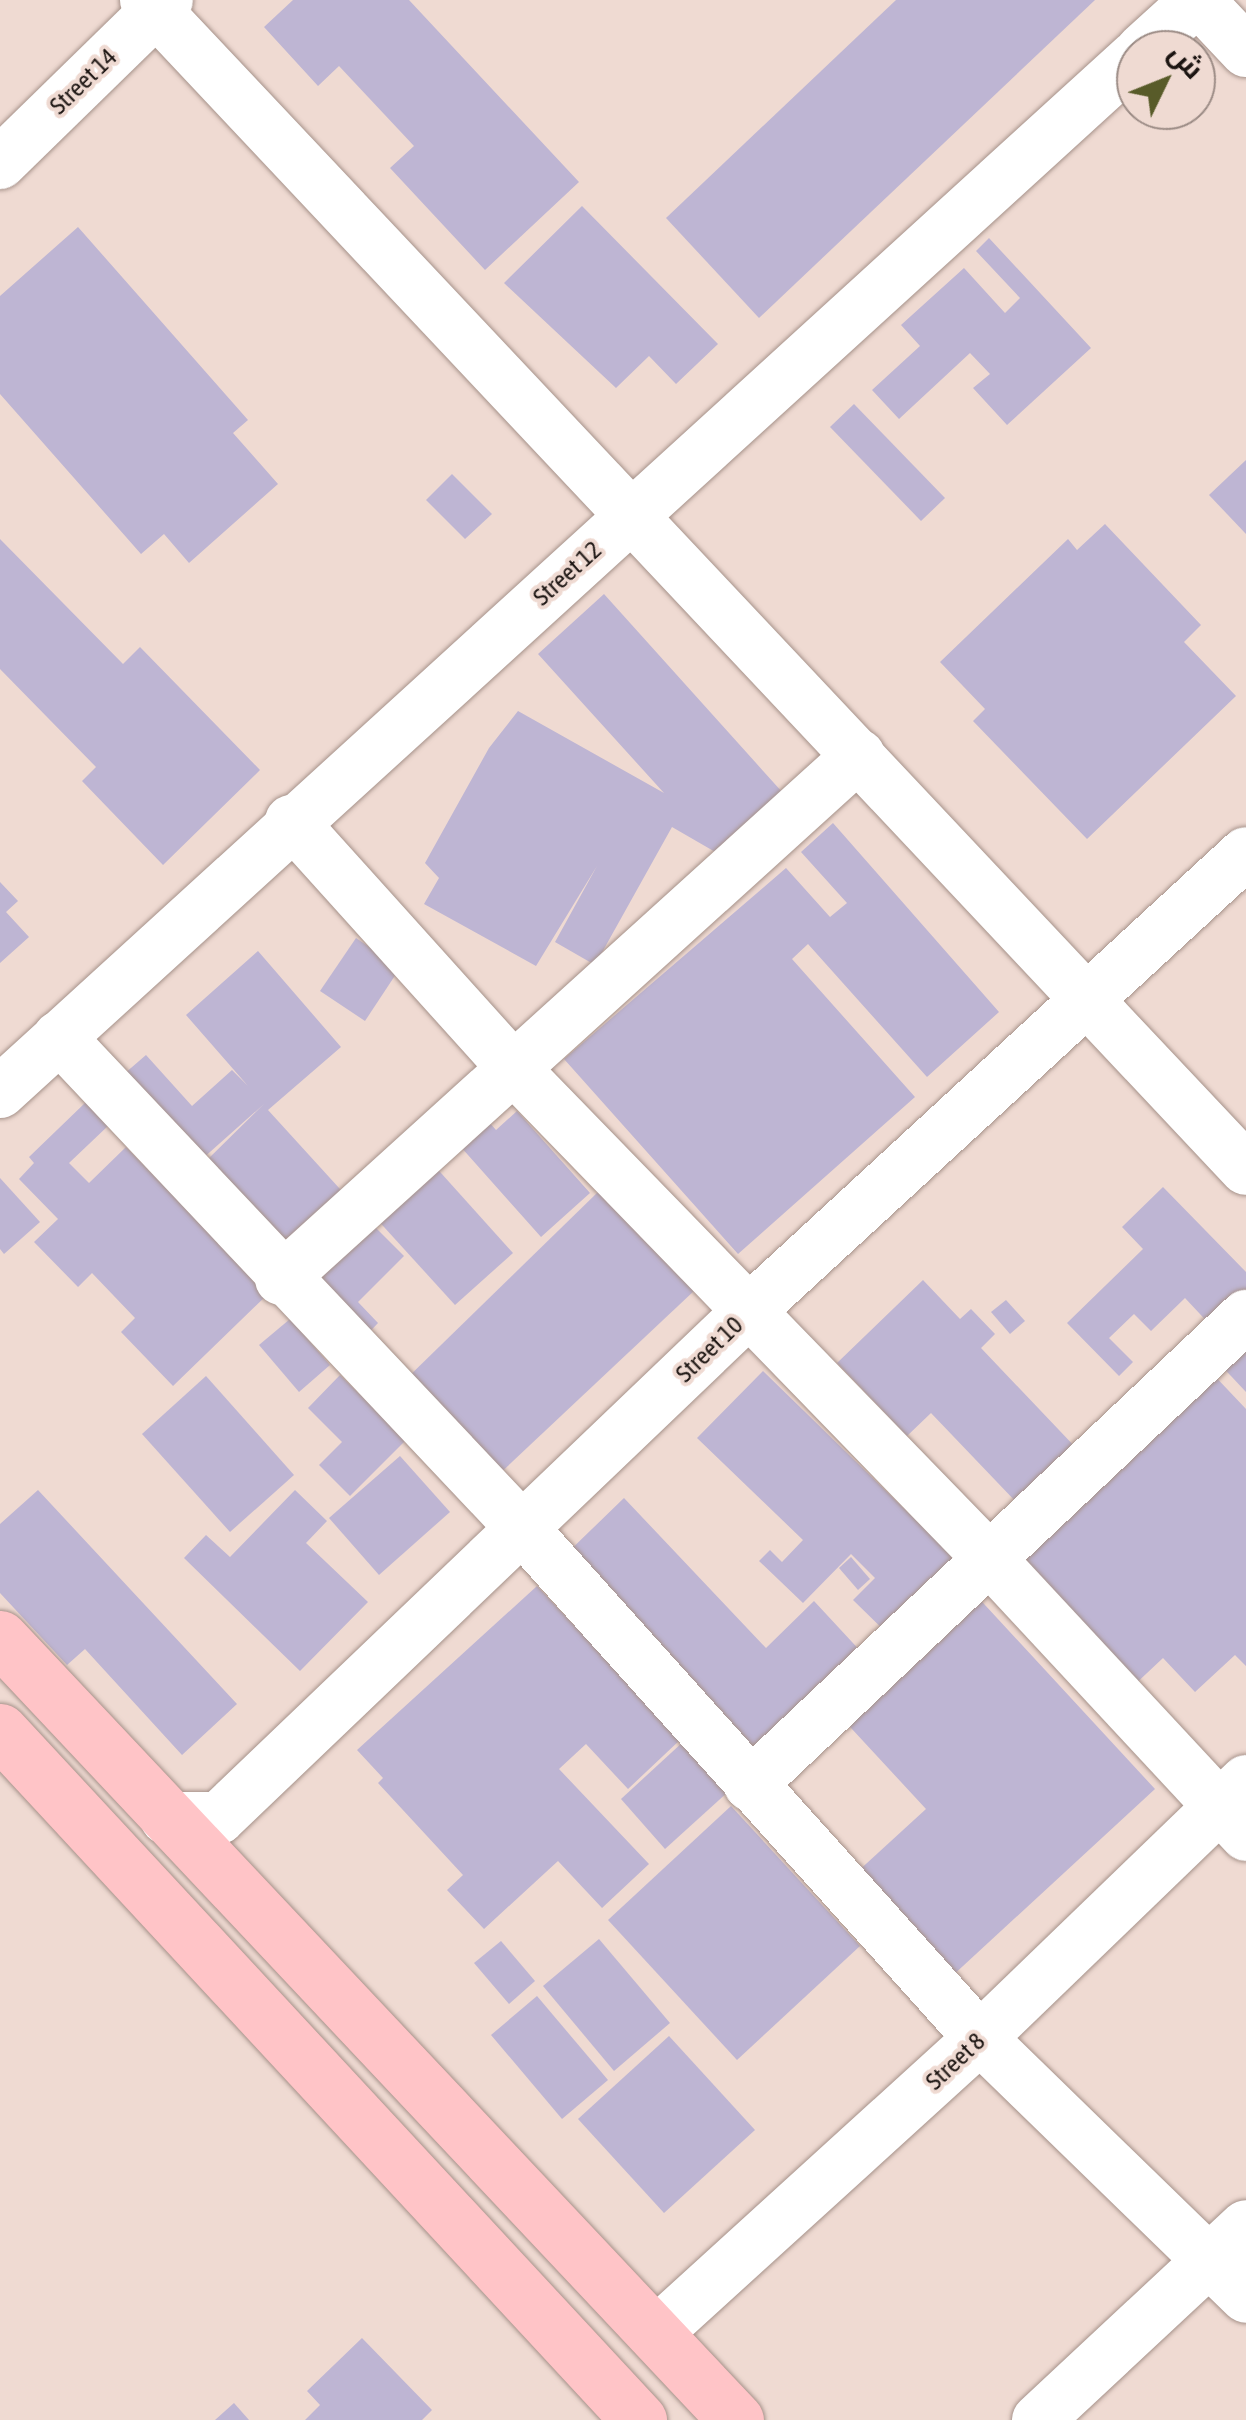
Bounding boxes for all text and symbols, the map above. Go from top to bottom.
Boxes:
north arrow [1116,30,1216,130]
text: ش [1163,37,1210,85]
street label: Street 14 [43,42,123,120]
street label: Street 12 [527,534,607,612]
street label: Street 10 [669,1310,749,1388]
street label: Street 8 [919,2026,991,2096]

